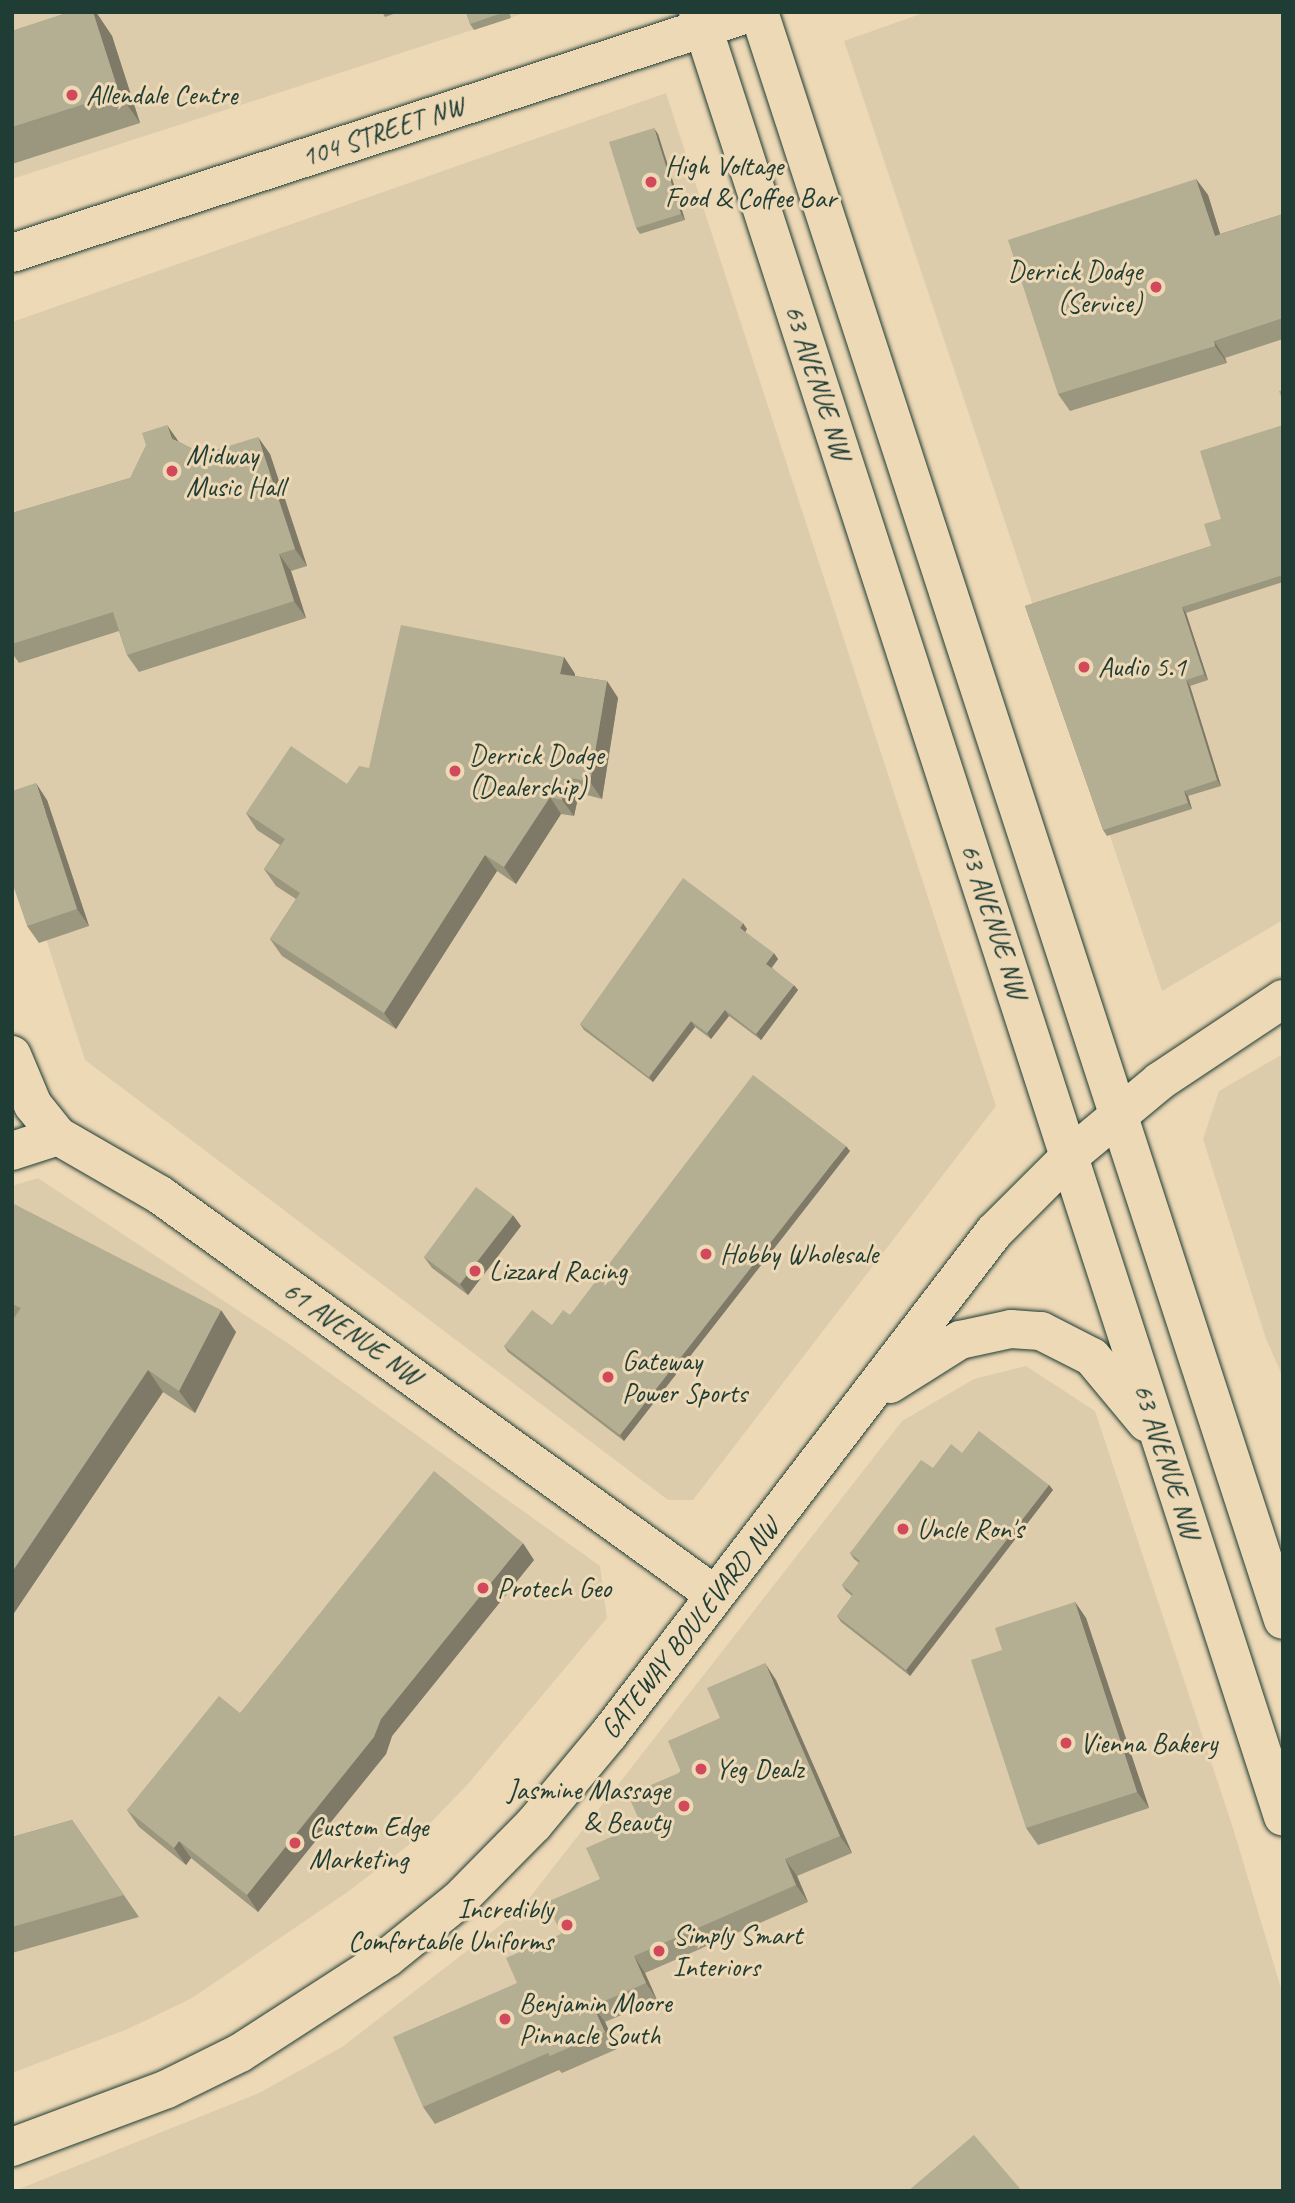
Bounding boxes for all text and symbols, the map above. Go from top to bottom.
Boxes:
place label: Allendale Centre [86,78,237,112]
marker: Allendale Centre [64,87,80,103]
street label: 104 STREET NW [297,90,469,174]
place label: High Voltage Food & Coffee Bar [665,149,836,215]
marker: High Voltage Food & Coffee Bar [643,174,659,190]
place label: Derrick Dodge (Service) [1007,254,1142,320]
marker: Derrick Dodge (Service) [1148,279,1164,295]
street label: 63 AVENUE NW [777,300,859,464]
place label: Midway Music Hall [186,438,285,504]
marker: Midway Music Hall [164,463,180,479]
place label: Audio 5.1 [1098,650,1186,684]
marker: Audio 5.1 [1076,659,1092,675]
place label: Derrick Dodge (Dealership) [469,738,604,804]
marker: Derrick Dodge (Dealership) [447,763,463,779]
street label: 63 AVENUE NW [953,839,1035,1003]
place label: Hobby Wholesale [720,1237,879,1271]
marker: Hobby Wholesale [698,1246,714,1262]
place label: Lizzard Racing [489,1254,628,1288]
marker: Lizzard Racing [467,1263,483,1279]
street label: 61 AVENUE NW [276,1273,428,1393]
place label: Gateway Power Sports [622,1344,747,1410]
marker: Gateway Power Sports [600,1369,616,1385]
street label: 63 AVENUE NW [1126,1379,1208,1543]
street label: GATEWAY BOULEVARD NW [593,1510,787,1746]
place label: Uncle Ron's [917,1512,1024,1546]
marker: Uncle Ron's [895,1521,911,1537]
place label: Protech Geo [497,1571,611,1605]
marker: Protech Geo [475,1580,491,1596]
place label: Vienna Bakery [1080,1726,1217,1760]
marker: Vienna Bakery [1058,1735,1074,1751]
place label: Yeg Dealz [715,1752,804,1786]
marker: Yeg Dealz [693,1761,709,1777]
place label: Jasmine Massage & Beauty [507,1773,670,1839]
marker: Jasmine Massage & Beauty [676,1798,692,1814]
place label: Custom Edge Marketing [309,1810,428,1876]
marker: Custom Edge Marketing [287,1835,303,1851]
place label: Incredibly Comfortable Uniforms [348,1892,553,1958]
marker: Incredibly Comfortable Uniforms [559,1917,575,1933]
place label: Simply Smart Interiors [673,1918,801,1984]
marker: Simply Smart Interiors [651,1943,667,1959]
place label: Benjamin Moore Pinnacle South [519,1986,672,2052]
marker: Benjamin Moore Pinnacle South [497,2011,513,2027]

